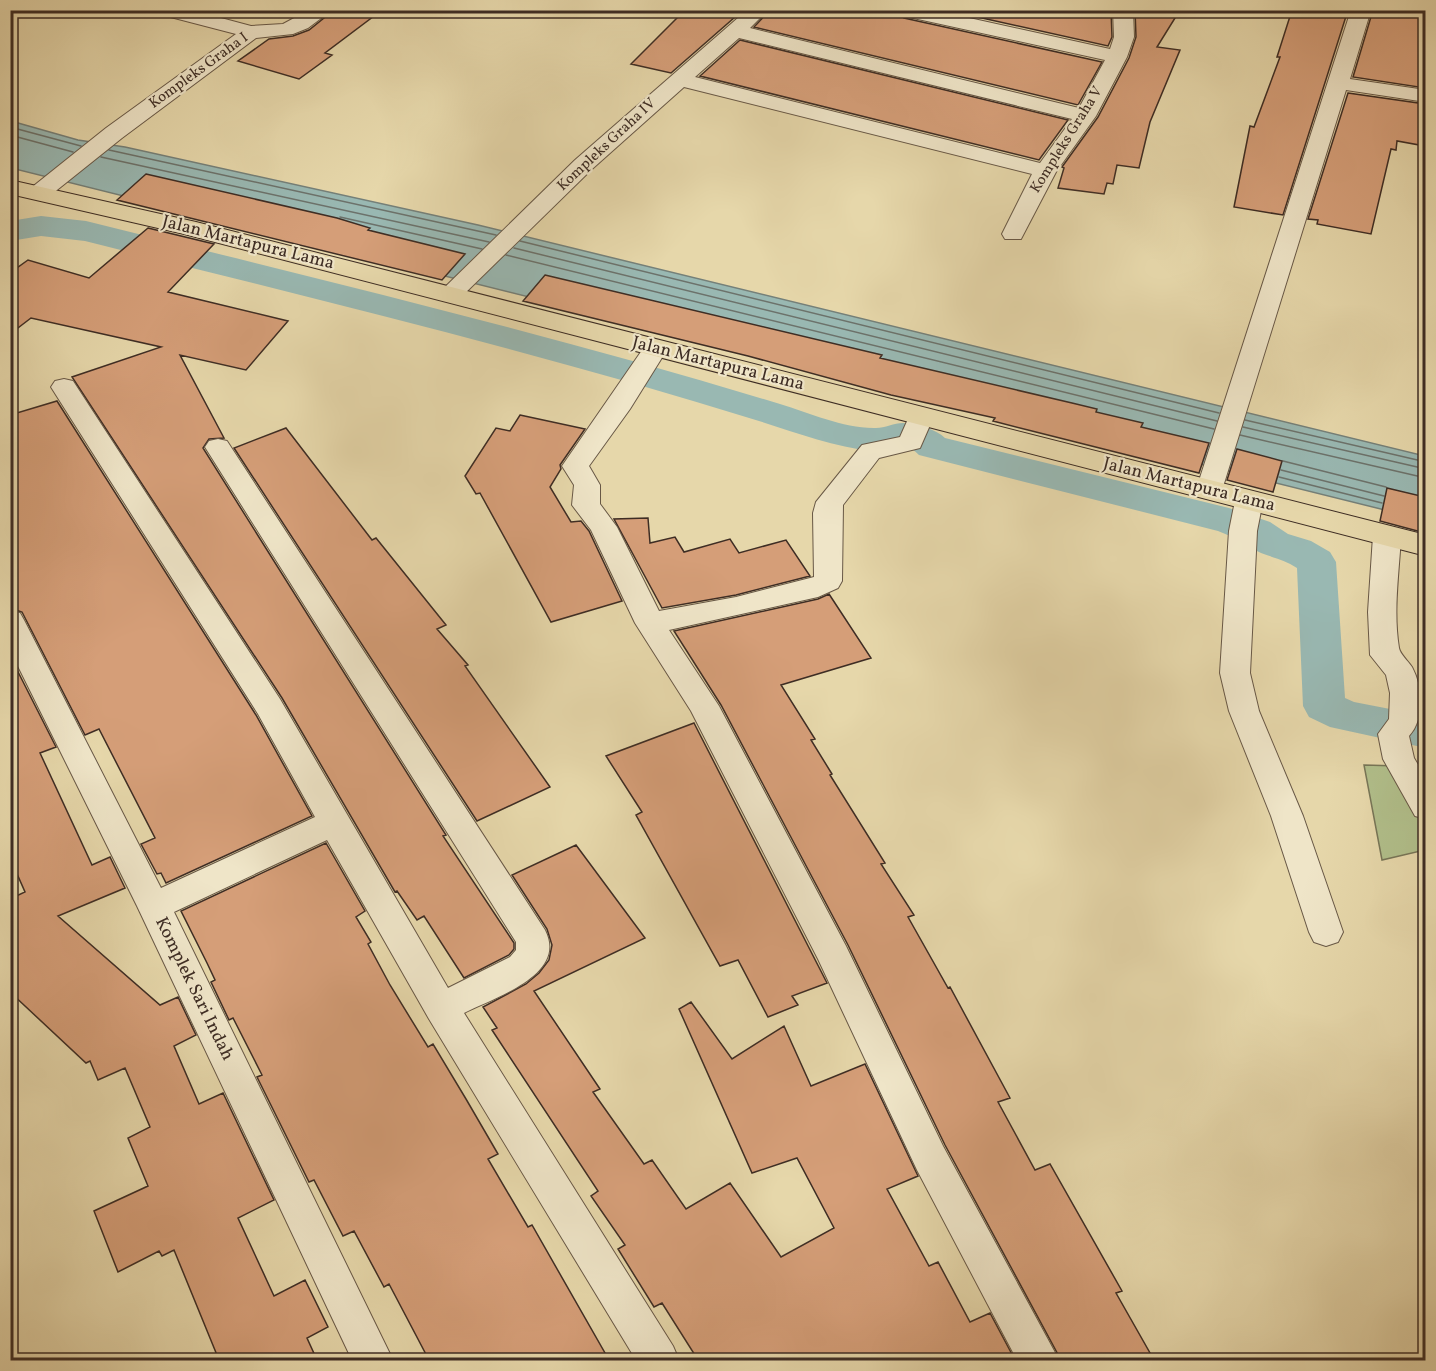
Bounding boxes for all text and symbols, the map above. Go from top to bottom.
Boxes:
street label: Kompleks Graha I [145,28,253,114]
street label: Kompleks Graha V [1026,83,1108,197]
street label: Kompleks Graha IV [553,94,661,196]
street label: Jalan Martapura Lama [159,210,337,277]
street label: Jalan Martapura Lama [629,331,807,398]
street label: Jalan Martapura Lama [1100,452,1278,519]
street label: Komplek Sari Indah [148,913,240,1065]

